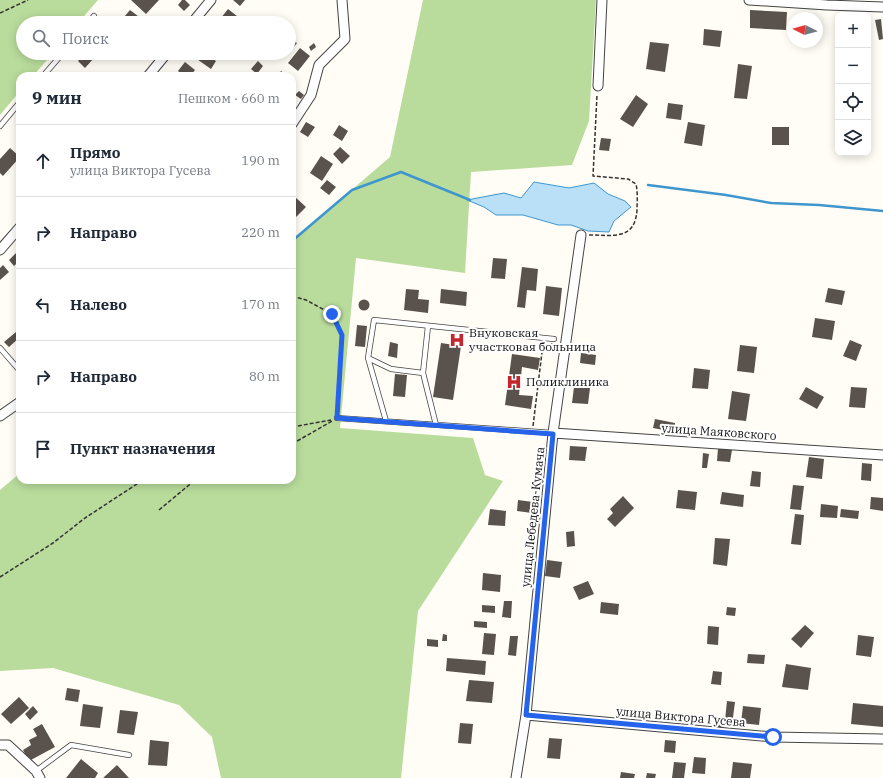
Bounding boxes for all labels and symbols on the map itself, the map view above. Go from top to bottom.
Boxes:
north arrow [787,12,823,48]
route end [323,305,341,323]
place label: Внуковская участковая больница [469,325,597,354]
hospital icon: Внуковская участковая больница [448,331,466,349]
hospital icon: Поликлиника [505,373,523,391]
place label: Поликлиника [526,374,610,389]
street label: улица Маяковского [661,420,777,443]
street label: улица Лебедева-Кумача [518,446,547,588]
street label: улица Виктора Гусева [616,703,747,730]
route start [764,728,782,746]

